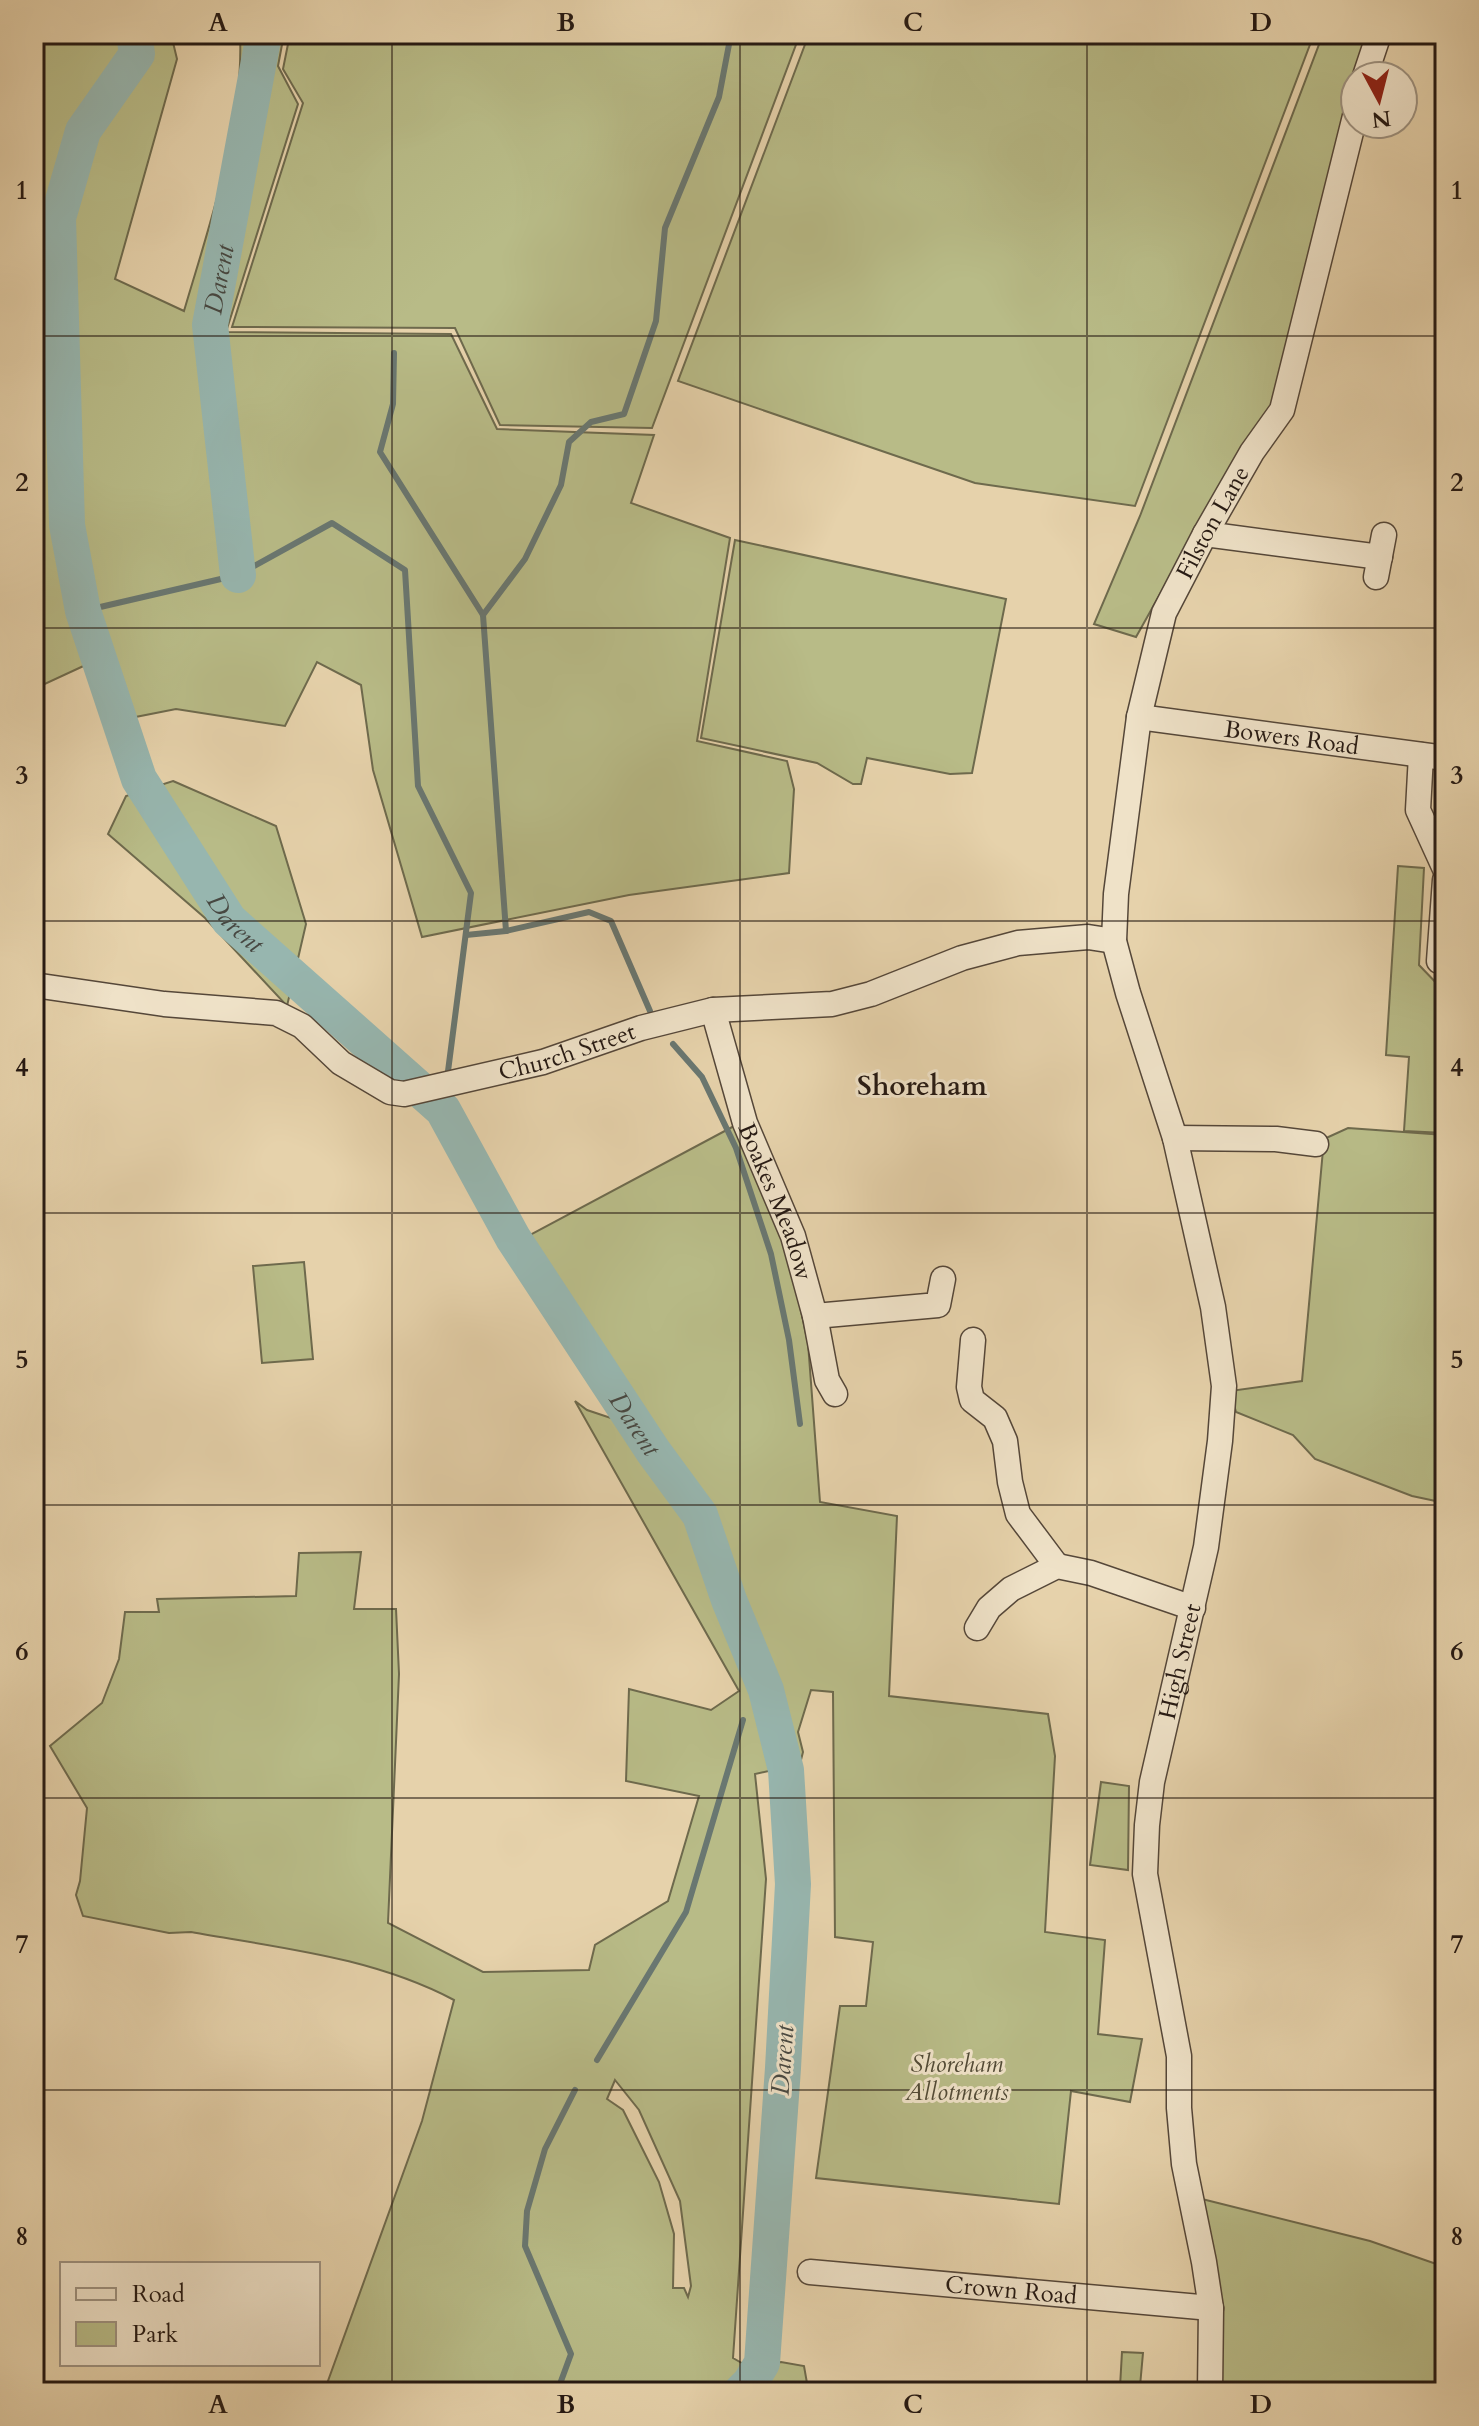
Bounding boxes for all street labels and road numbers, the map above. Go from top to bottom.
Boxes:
street label: Filston Lane [1168,460,1258,585]
street label: Bowers Road [1222,713,1361,763]
street label: Church Street [495,1015,640,1089]
street label: Boakes Meadow [730,1118,820,1284]
street label: High Street [1151,1600,1210,1723]
street label: Crown Road [944,2268,1079,2313]

